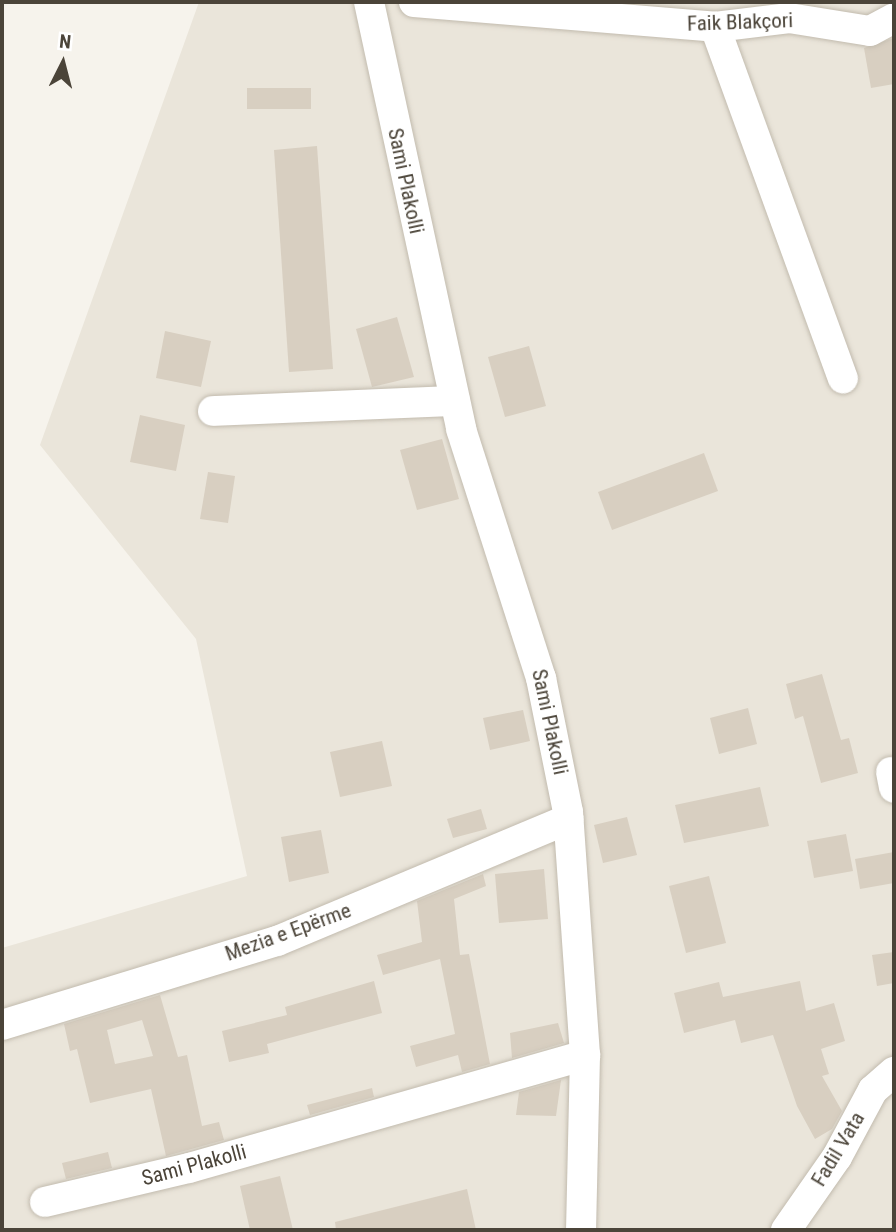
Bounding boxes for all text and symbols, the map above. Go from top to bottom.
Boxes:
street label: Faik Blakçori [687,8,793,36]
north arrow [28,28,98,98]
text: N [58,30,72,54]
street label: Sami Plakolli [383,126,429,236]
street label: Sami Plakolli [527,667,573,777]
street label: Mezia e Epërme [222,898,354,966]
street label: Fadil Vata [806,1107,870,1191]
street label: Sami Plakolli [139,1139,249,1191]

